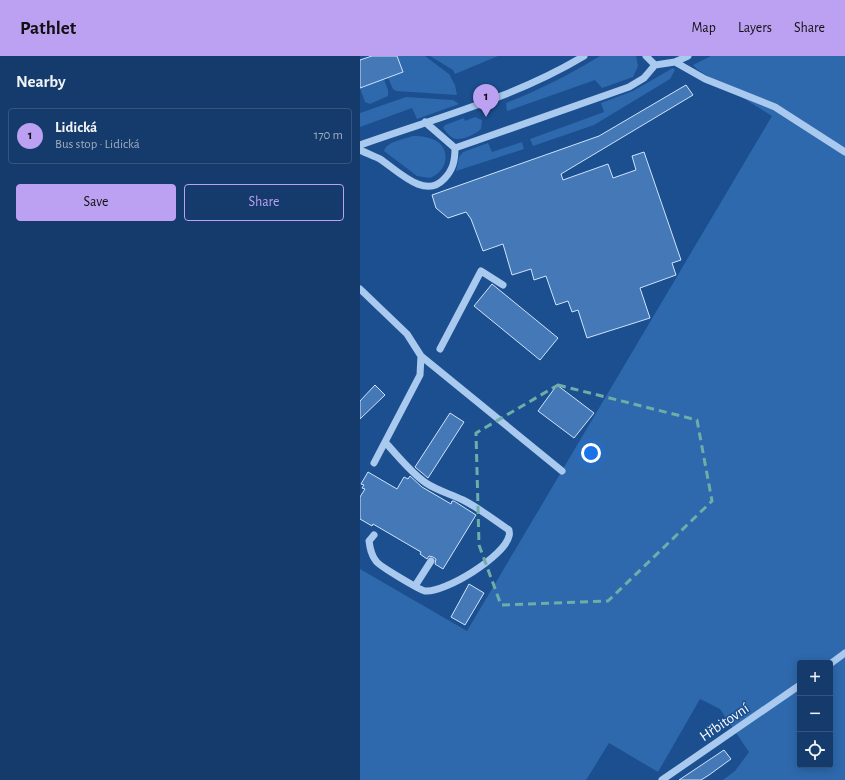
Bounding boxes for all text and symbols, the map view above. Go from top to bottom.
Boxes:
text: Pathlet [20,19,76,38]
text: Map [691,21,716,35]
text: Layers [738,21,772,35]
text: Share [794,21,825,35]
text: Nearby [16,73,66,90]
pin: 1 [473,84,499,117]
text: Lidická [55,120,97,135]
text: 1 [28,129,32,142]
text: 170 m [314,129,343,142]
text: Bus stop · Lidická [55,138,140,151]
button: Save [16,184,176,221]
button: Share [184,184,344,221]
your location [581,443,601,463]
map controls [797,660,833,768]
button: + [797,660,833,696]
button: − [797,696,833,732]
street label: Hřbitovní [697,700,752,744]
button: locate [797,732,833,768]

